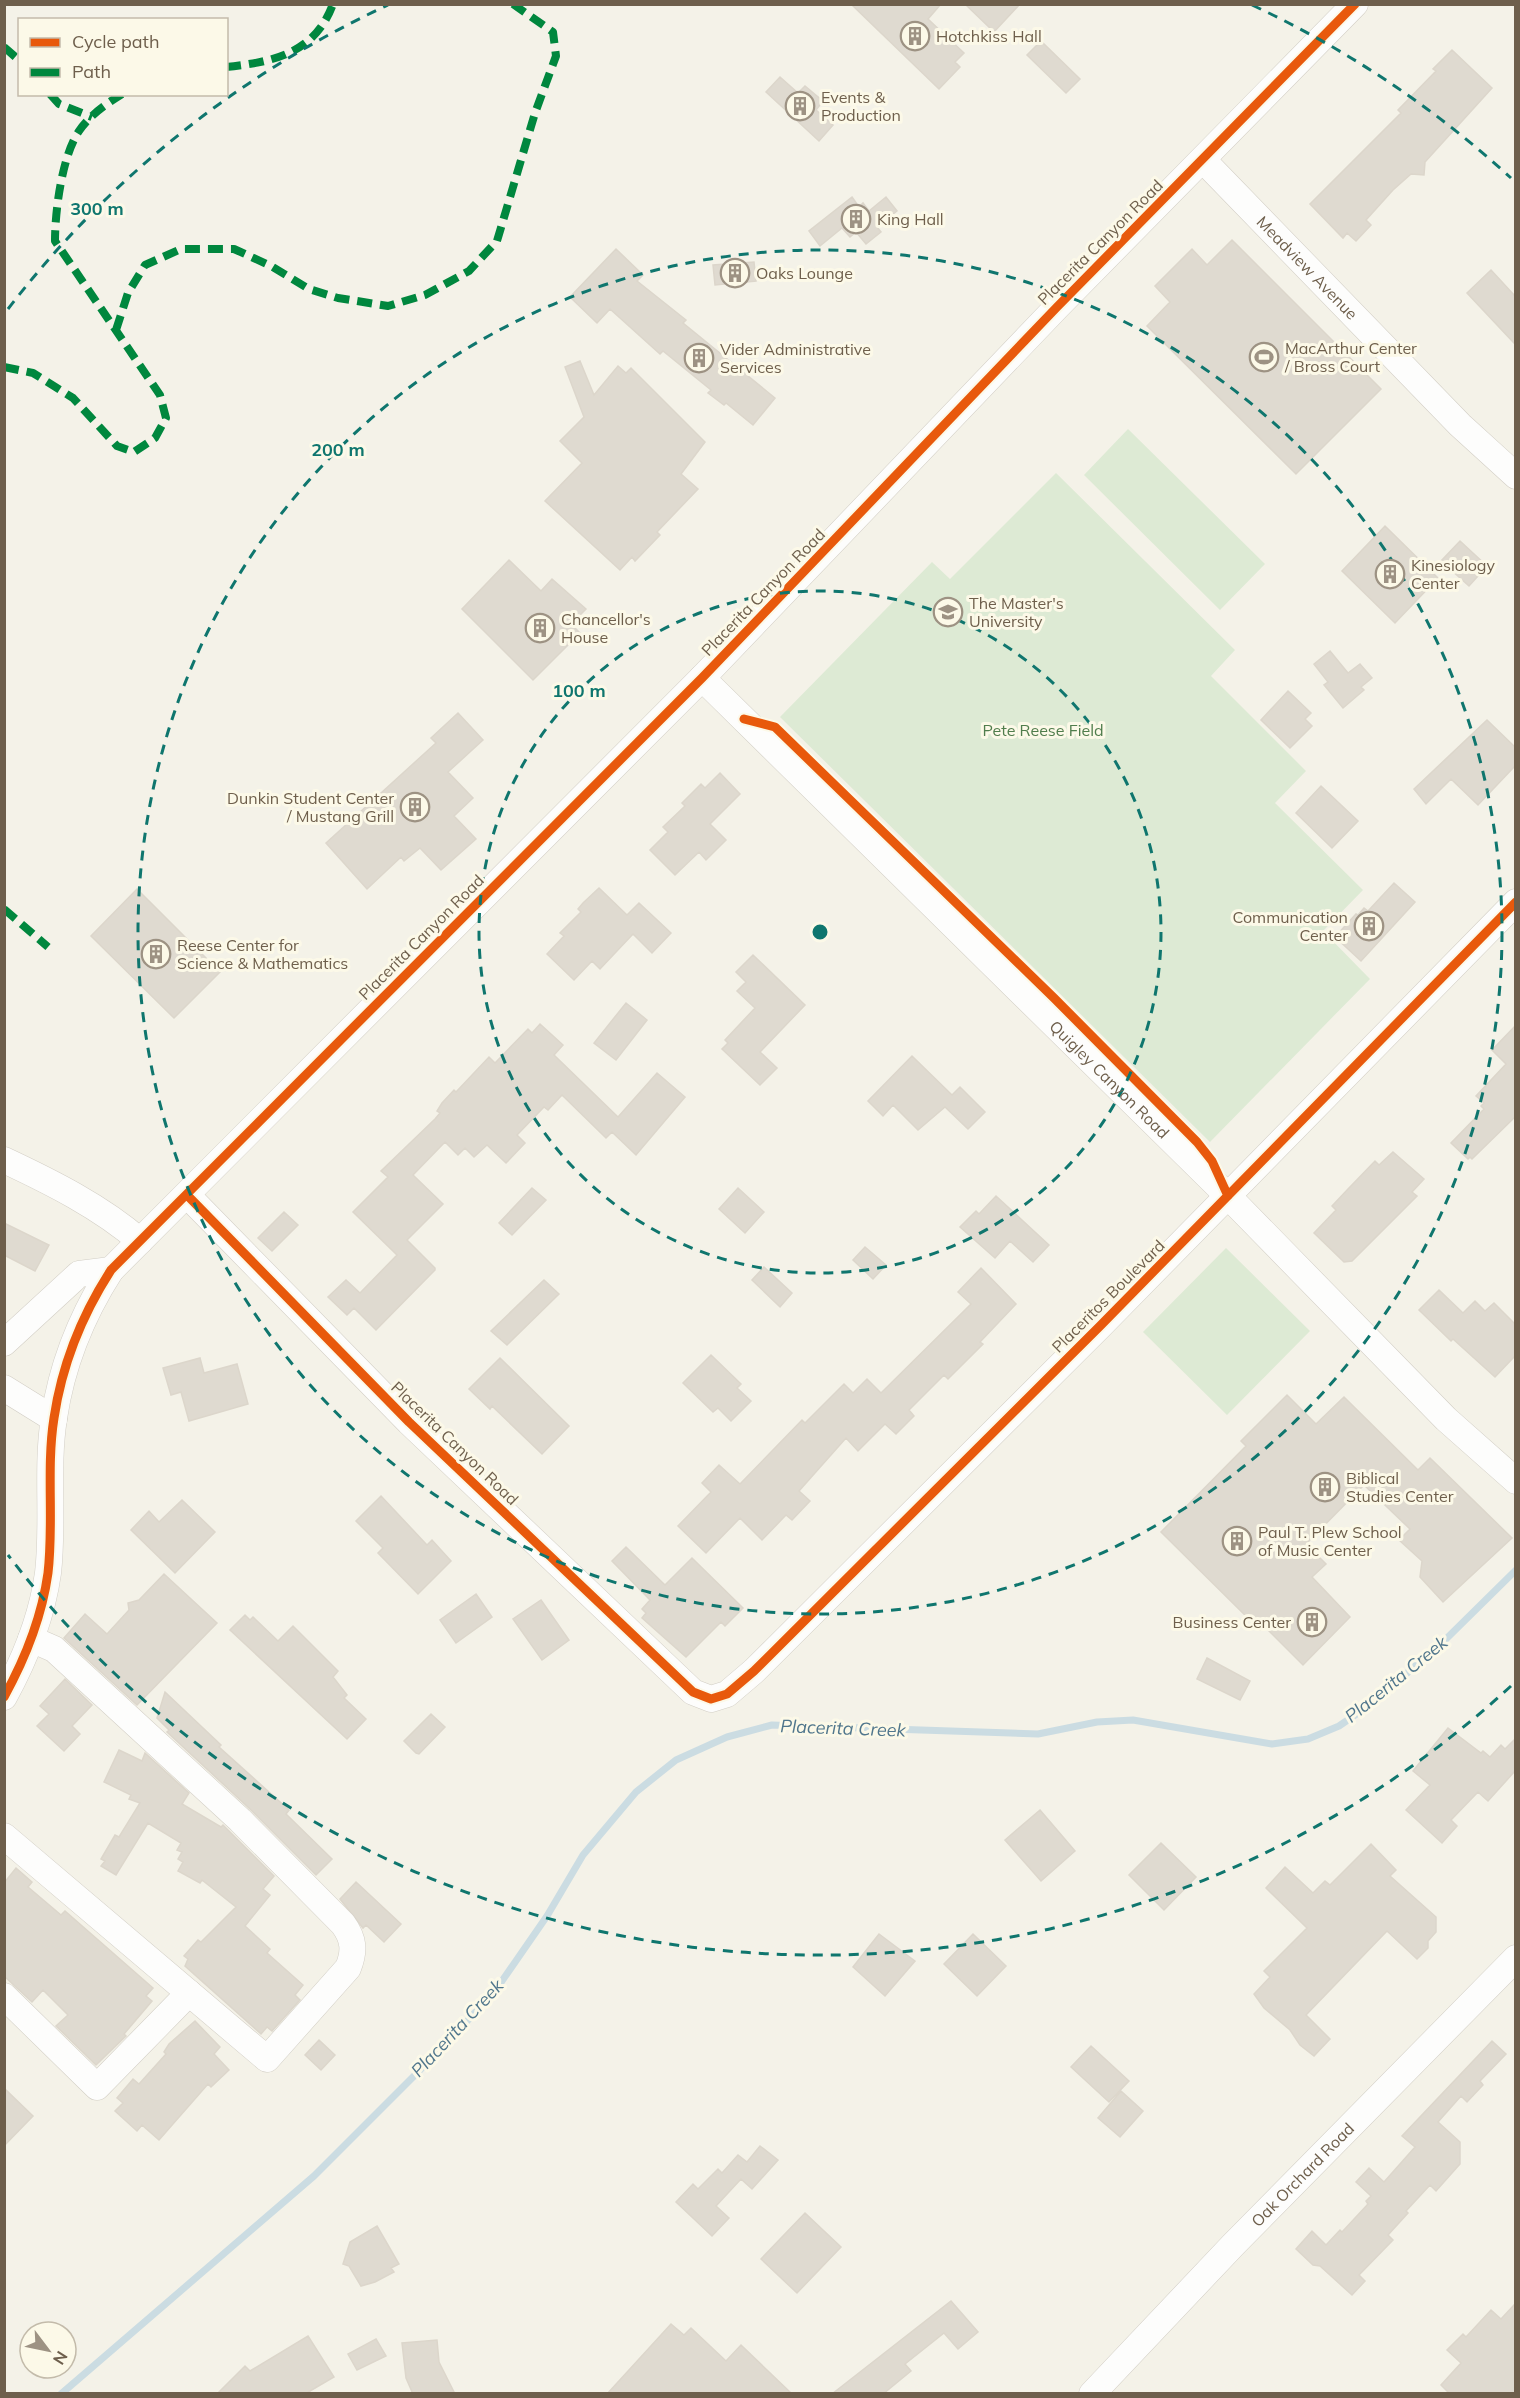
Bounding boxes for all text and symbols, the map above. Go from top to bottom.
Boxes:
legend [18,18,228,96]
building icon: Hotchkiss Hall [899,20,931,52]
place label: Hotchkiss Hall [936,26,1042,46]
text: Cycle path [72,30,159,53]
text: Path [72,60,111,83]
place label: Events & Production [821,87,901,125]
building icon: Events & Production [784,90,816,122]
street label: Placerita Canyon Road [1033,175,1167,309]
text: 300 m [70,197,124,220]
building icon: King Hall [840,203,872,235]
place label: King Hall [877,209,944,229]
street label: Meadview Avenue [1253,212,1362,324]
building icon: Oaks Lounge [719,257,751,289]
place label: Oaks Lounge [756,263,853,283]
place label: MacArthur Center / Bross Court [1284,338,1417,376]
place label: Vider Administrative Services [720,339,871,377]
sports icon: MacArthur Center / Bross Court [1248,341,1280,373]
building icon: Vider Administrative Services [683,342,715,374]
text: 200 m [311,438,365,461]
street label: Placerita Canyon Road [697,524,829,660]
place label: Kinesiology Center [1411,555,1496,593]
building icon: Kinesiology Center [1374,558,1406,590]
place label: The Master's University [969,593,1064,631]
school or university icon: The Master's University [932,596,964,628]
place label: Chancellor's House [561,609,651,647]
building icon: Chancellor's House [524,612,556,644]
text: 100 m [552,679,606,702]
park label: Pete Reese Field [982,720,1104,740]
place label: Dunkin Student Center / Mustang Grill [227,788,394,826]
building icon: Dunkin Student Center / Mustang Grill [399,791,431,823]
street label: Placerita Canyon Road [354,870,488,1004]
place label: Communication Center [1233,907,1348,945]
building icon: Communication Center [1353,910,1385,942]
centre of rings [810,922,830,942]
place label: Reese Center for Science & Mathematics [177,935,348,973]
building icon: Reese Center for Science & Mathematics [140,938,172,970]
street label: Quigley Canyon Road [1045,1016,1174,1143]
street label: Placeritos Boulevard [1047,1235,1169,1357]
street label: Placerita Canyon Road [387,1377,523,1509]
place label: Biblical Studies Center [1346,1468,1454,1506]
building icon: Biblical Studies Center [1309,1471,1341,1503]
place label: Paul T. Plew School of Music Center [1258,1522,1402,1560]
building icon: Paul T. Plew School of Music Center [1221,1525,1253,1557]
building icon: Business Center [1296,1606,1328,1638]
place label: Business Center [1173,1612,1291,1632]
water label: Placerita Creek [1340,1630,1453,1727]
water label: Placerita Creek [780,1714,907,1742]
water label: Placerita Creek [406,1974,509,2082]
street label: Oak Orchard Road [1247,2118,1358,2231]
north arrow [18,2320,78,2380]
text: N [49,2348,72,2368]

